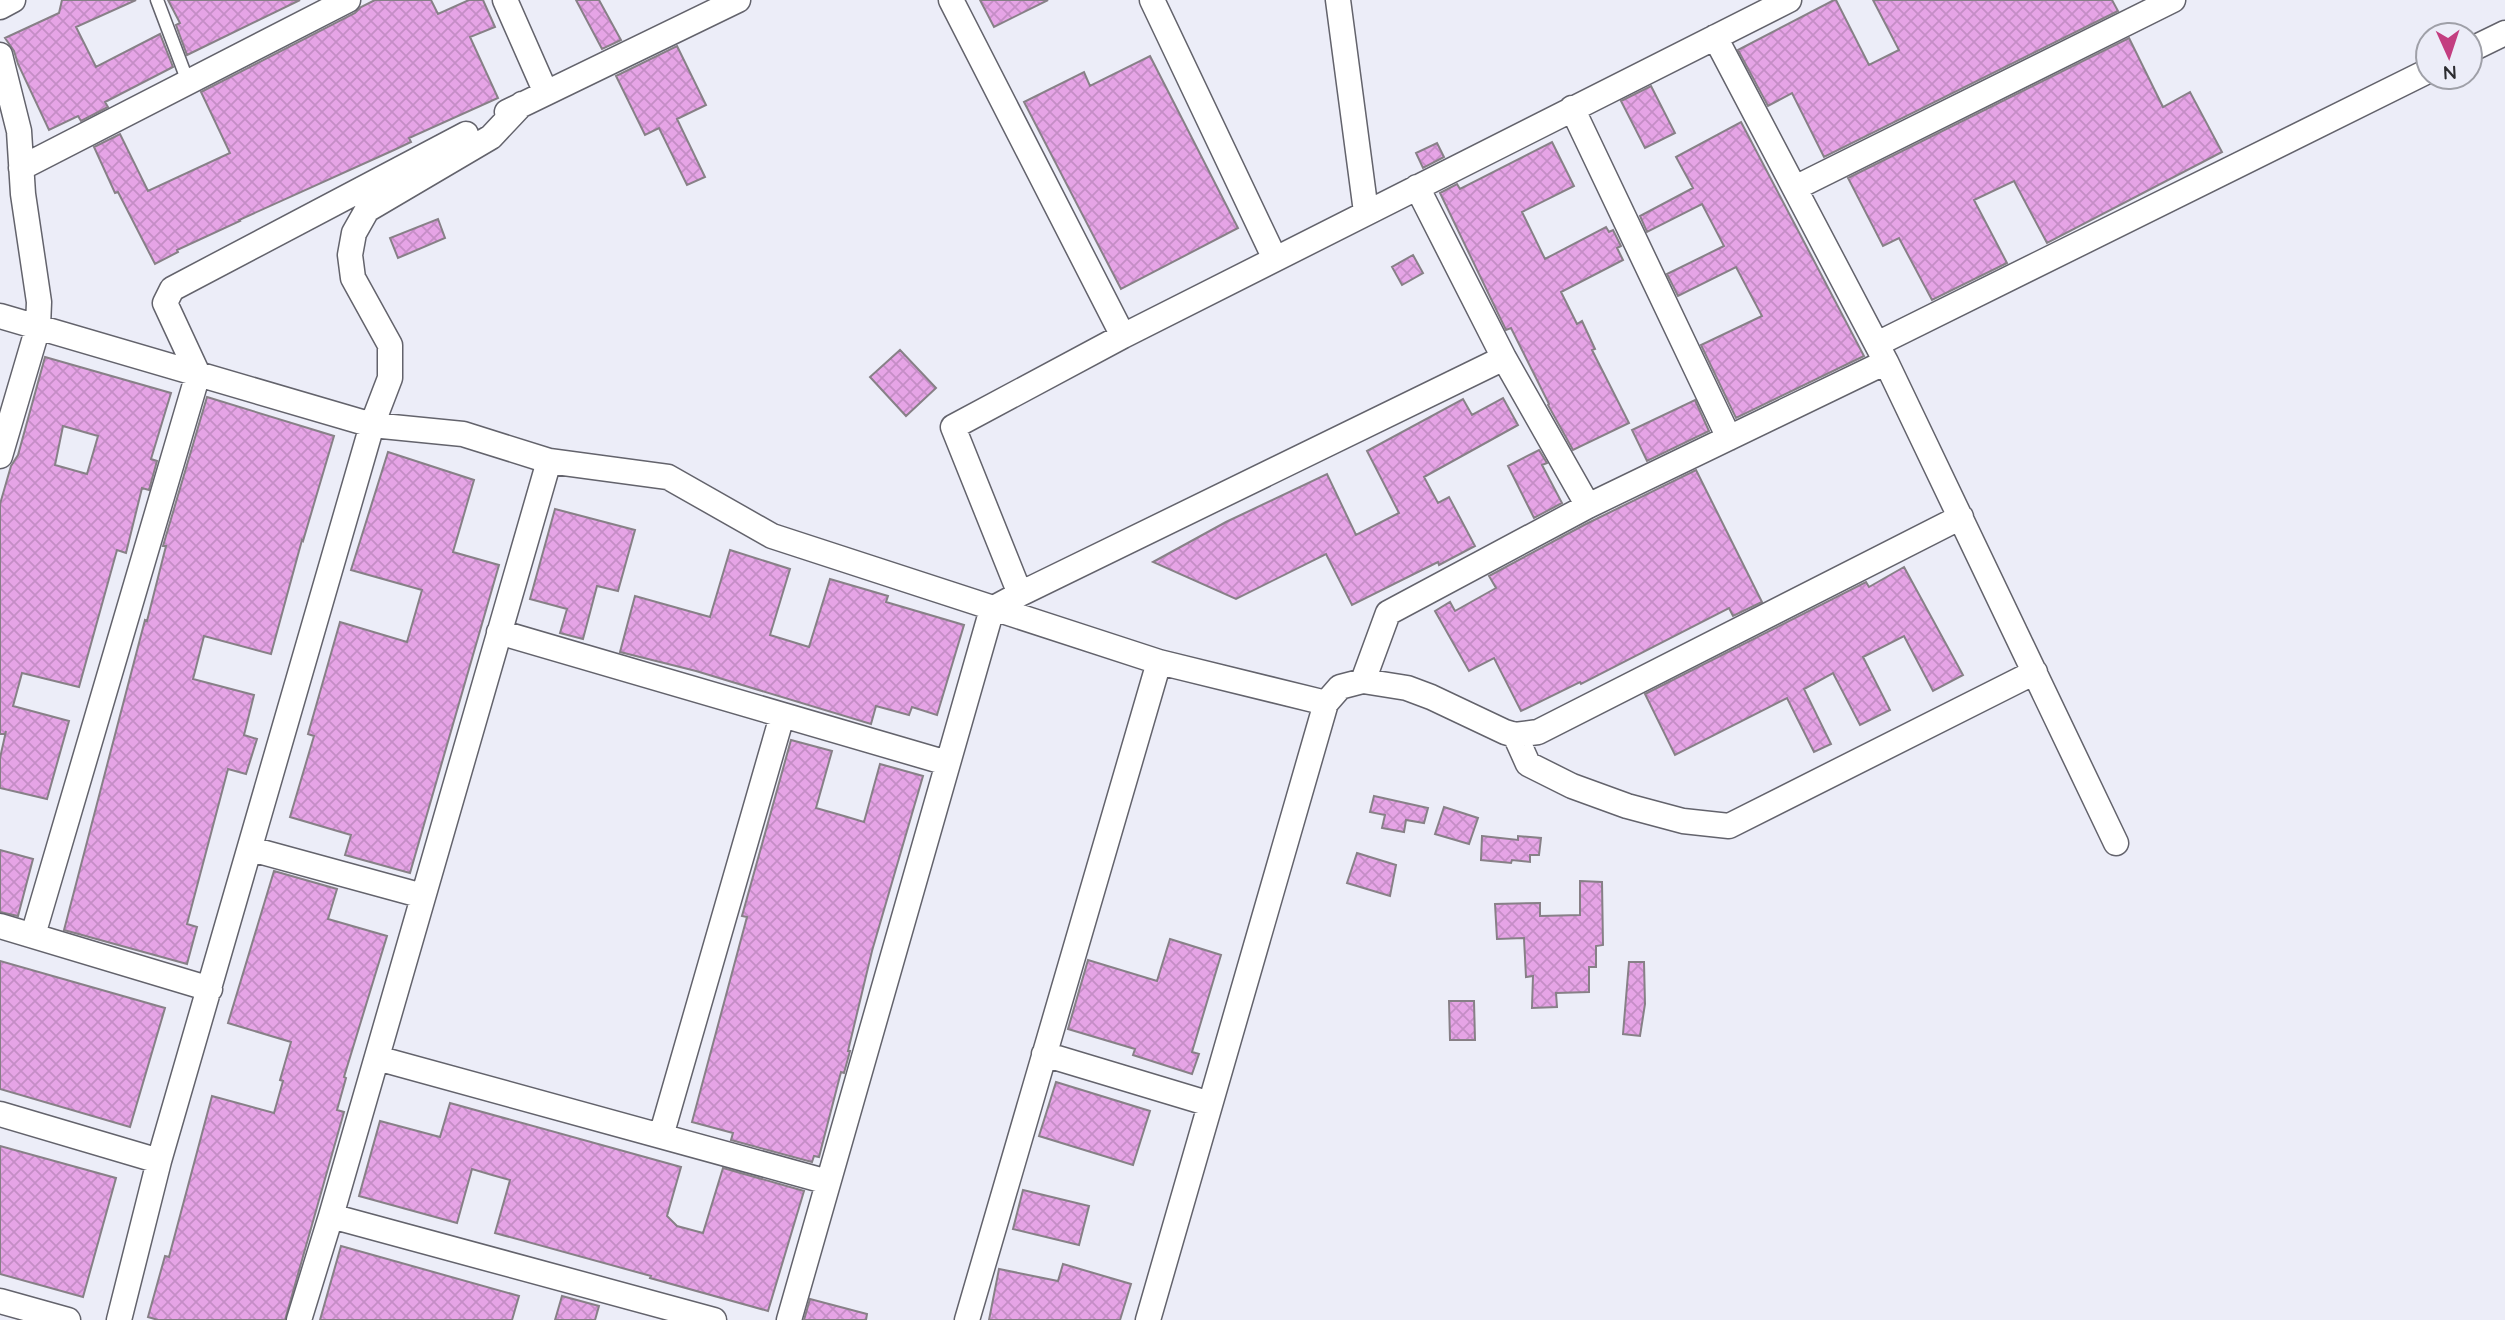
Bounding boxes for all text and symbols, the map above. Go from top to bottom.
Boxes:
north arrow [2414,21,2484,91]
text: N [2442,61,2457,85]

